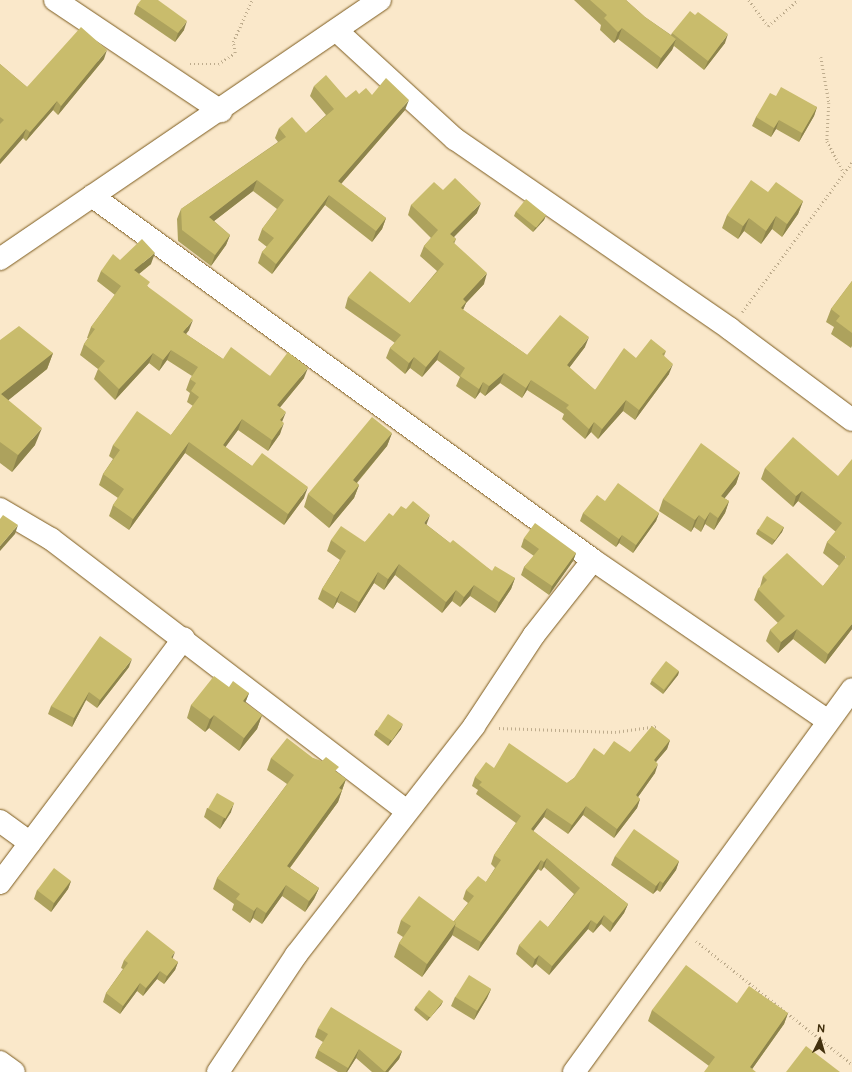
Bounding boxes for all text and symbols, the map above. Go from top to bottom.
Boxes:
north arrow [800,1020,840,1060]
text: N [816,1021,826,1035]

